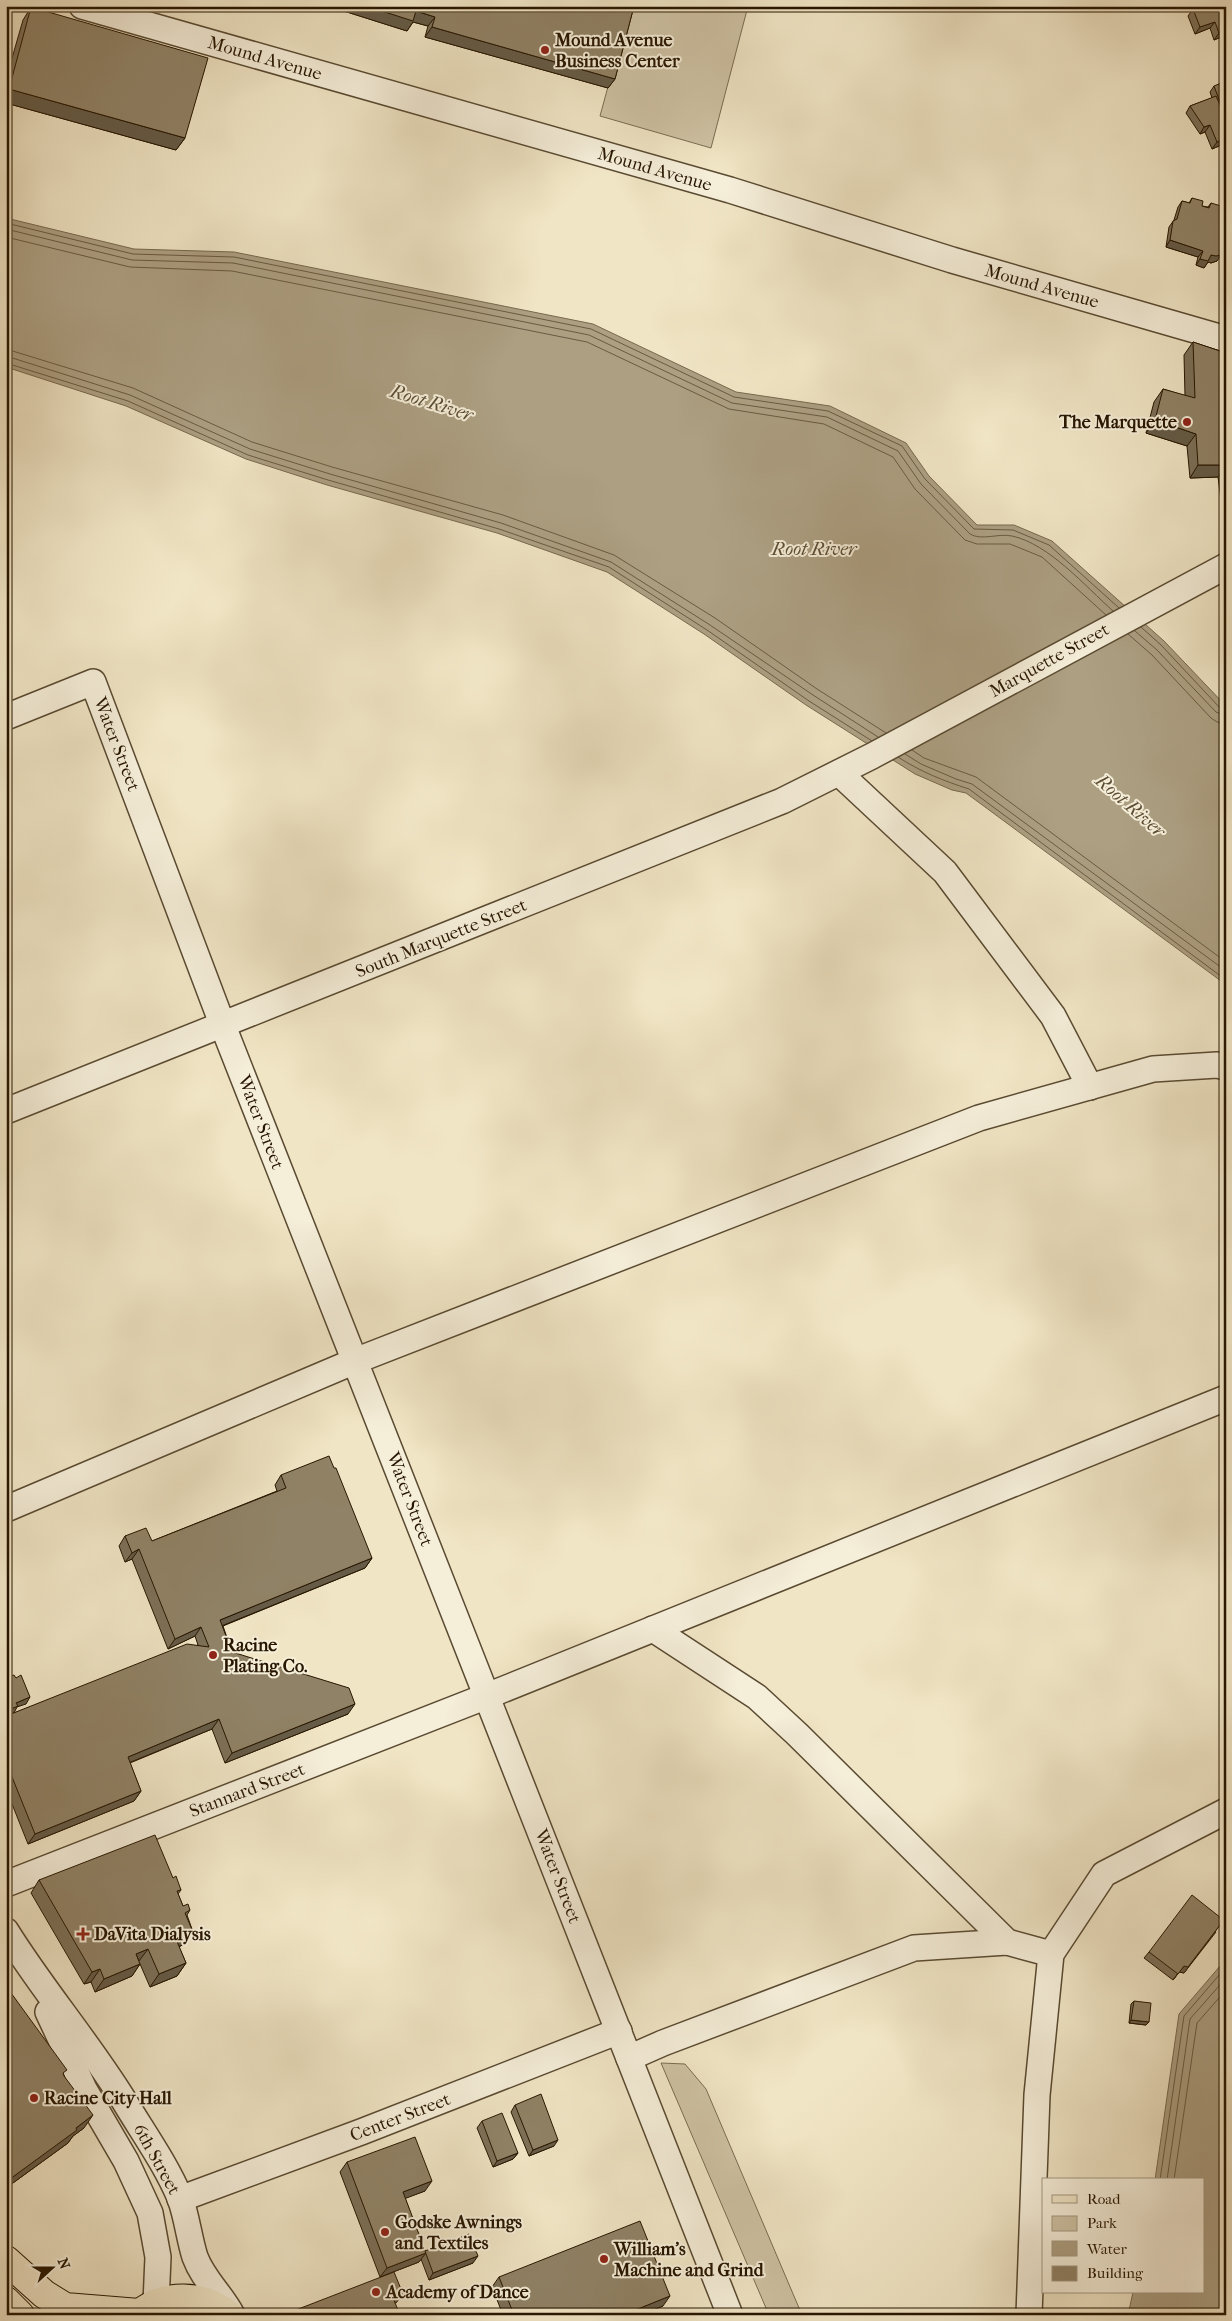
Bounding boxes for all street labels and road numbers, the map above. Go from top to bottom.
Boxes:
street label: Mound Avenue [205,32,324,85]
street label: Mound Avenue [595,143,714,196]
street label: Mound Avenue [982,260,1101,313]
street label: Marquette Street [986,619,1113,702]
street label: Water Street [89,693,144,795]
street label: South Marquette Street [353,894,530,982]
street label: Water Street [233,1071,288,1173]
street label: Water Street [382,1448,437,1550]
street label: Stannard Street [187,1759,308,1822]
street label: Water Street [530,1825,585,1927]
street label: Center Street [347,2089,454,2146]
street label: 6th Street [129,2120,185,2199]

